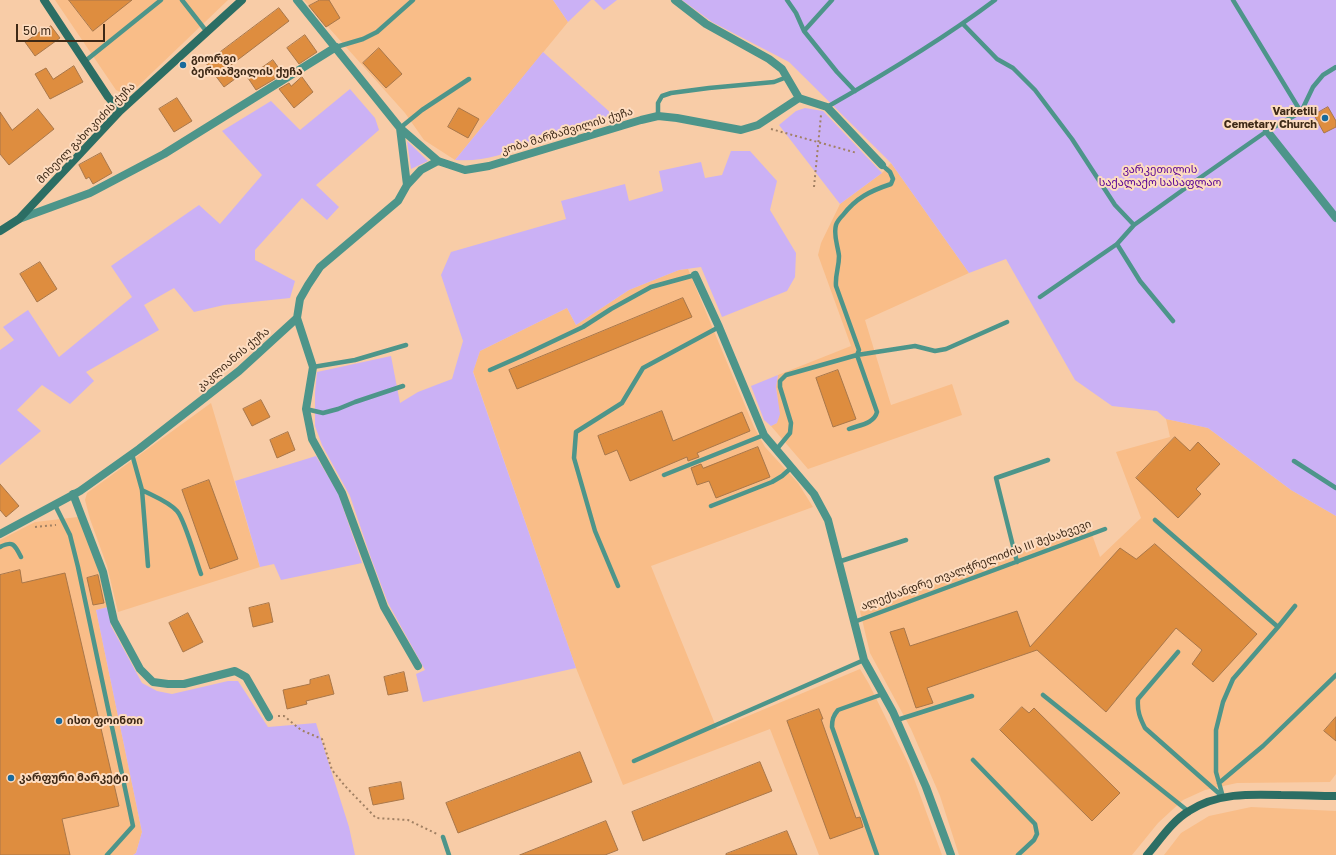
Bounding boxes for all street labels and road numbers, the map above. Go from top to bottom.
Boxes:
street label: მიხეილ გახოკიძის ქუჩა [34,80,138,186]
street label: კობა მარზაშვილის ქუჩა [499,105,635,157]
street label: კაკლიანის ქუჩა [194,325,272,393]
street label: ალექსანდრე თვალჭრელიძის III შესახვევი [859,517,1093,613]

